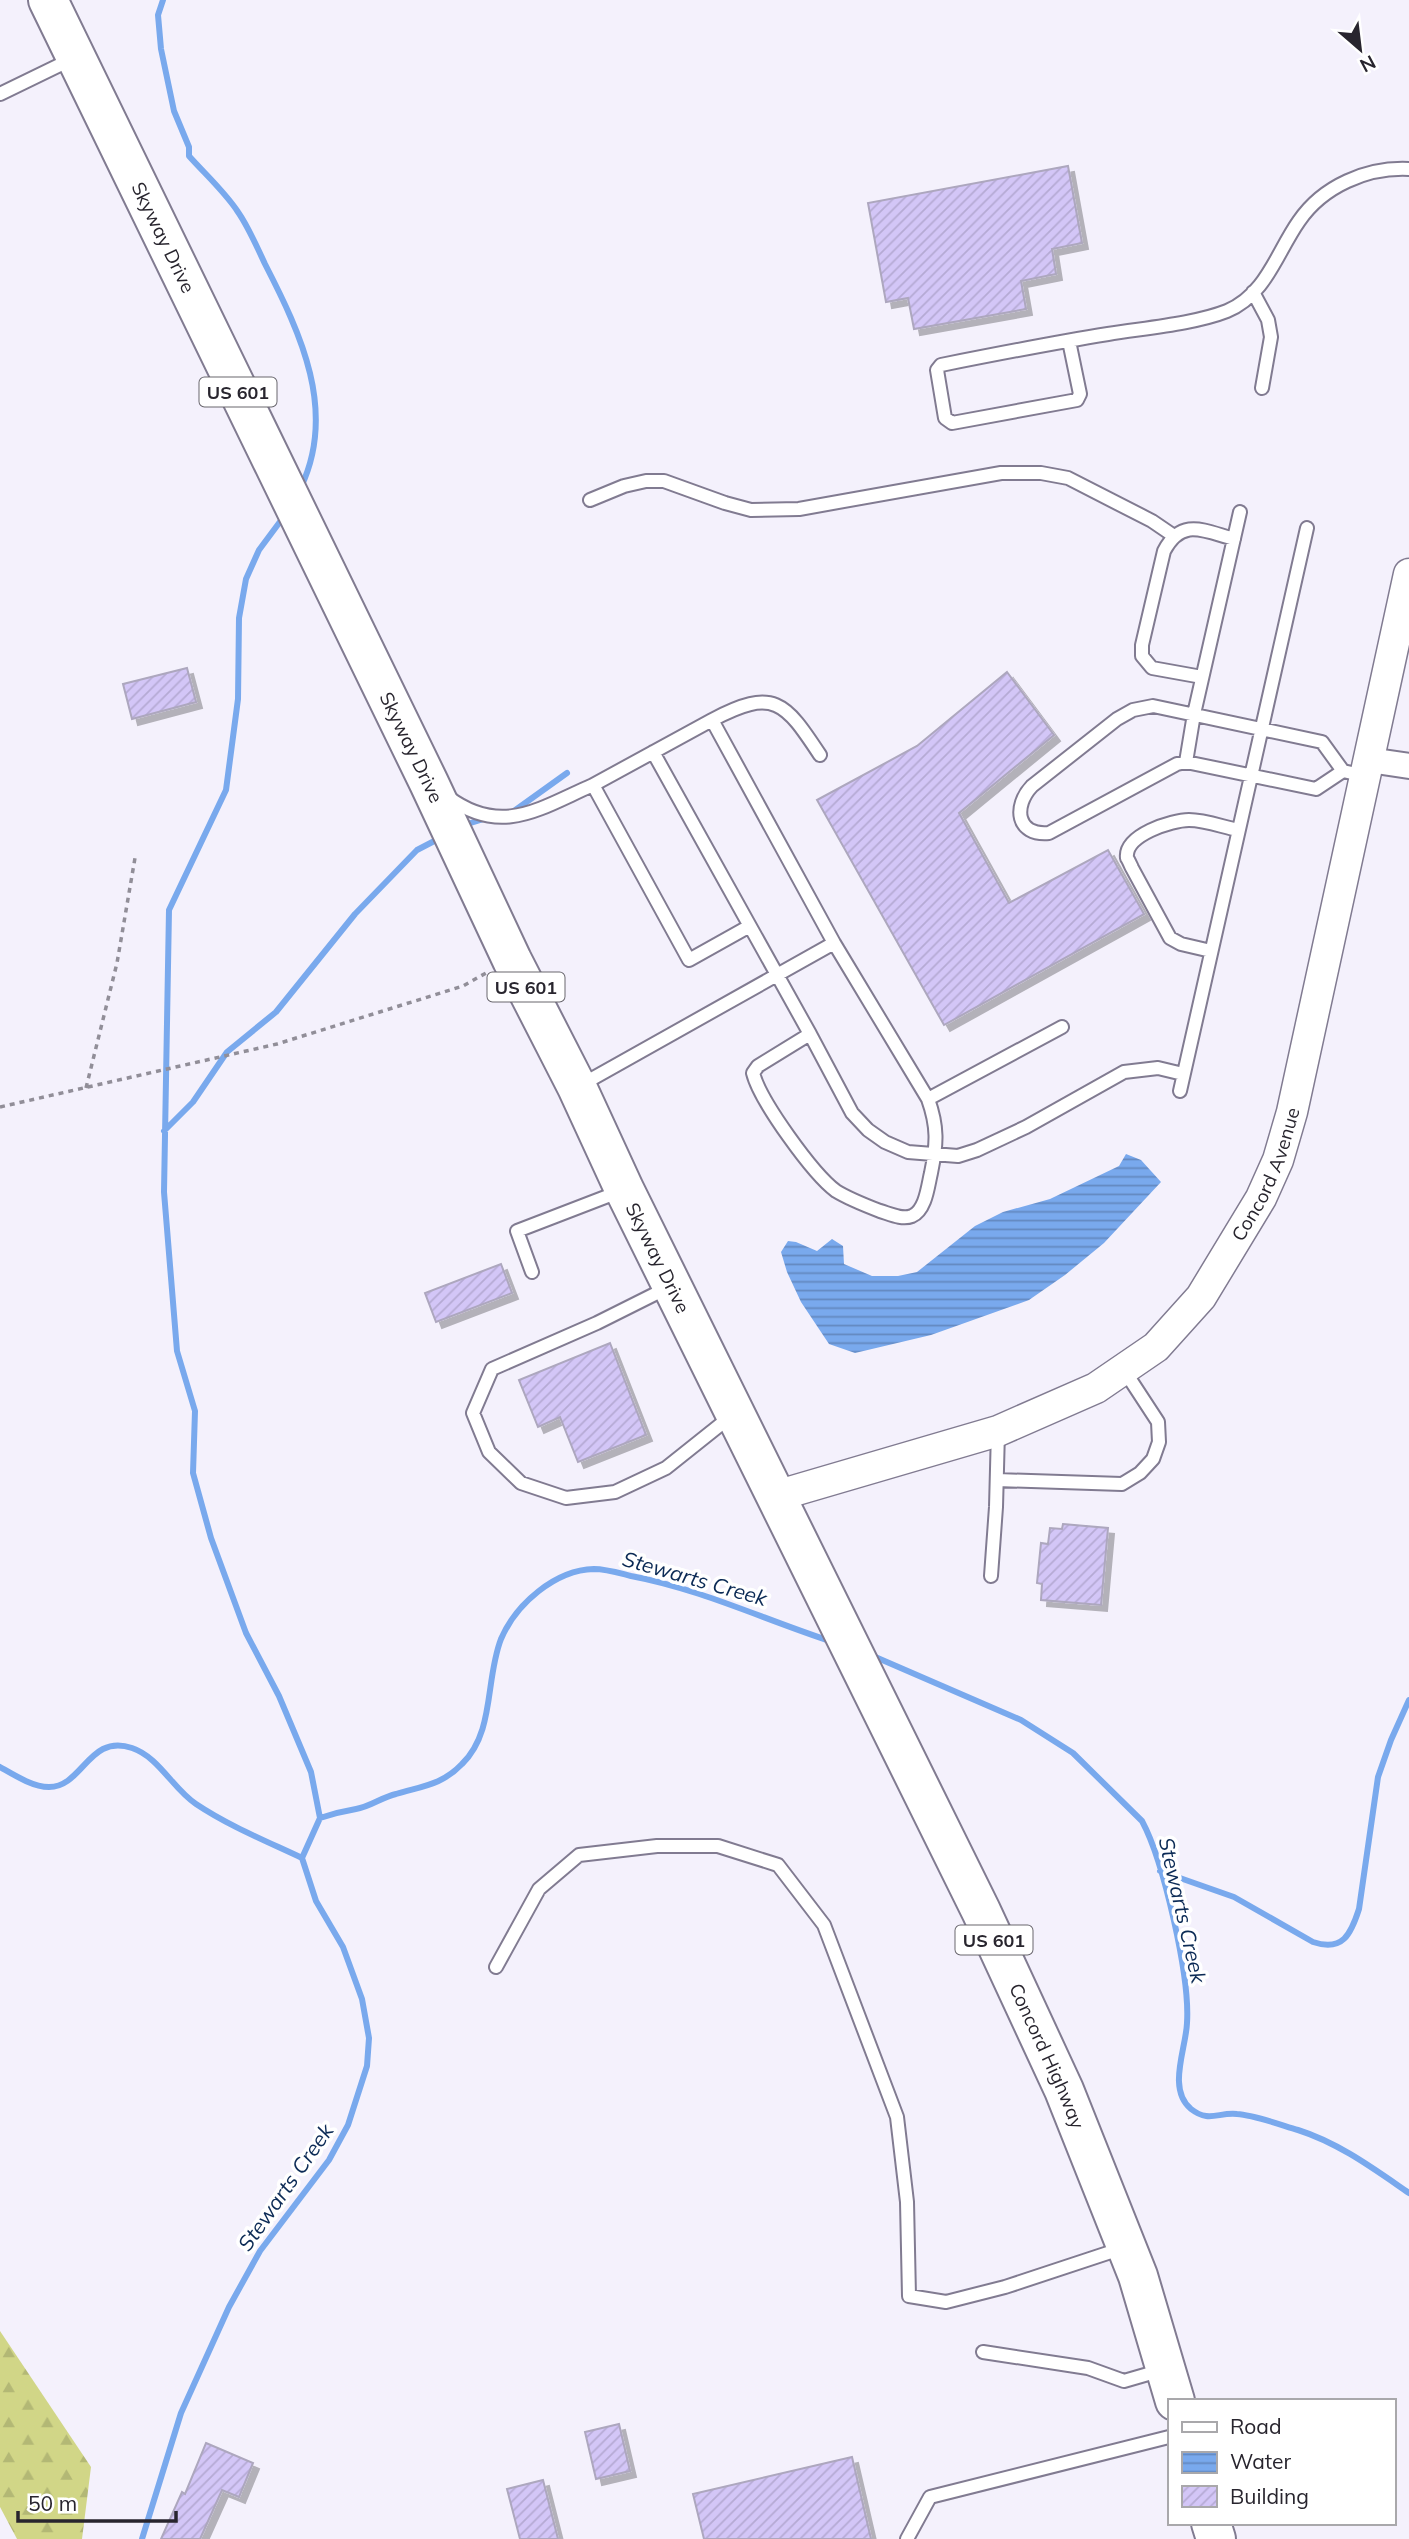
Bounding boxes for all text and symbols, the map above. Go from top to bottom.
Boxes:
north arrow [1325,14,1395,84]
text: N [1356,50,1380,78]
street label: Skyway Drive [126,178,201,297]
road number: US 601 [200,378,276,406]
street label: Skyway Drive [374,688,449,807]
road number: US 601 [488,972,564,1002]
street label: Concord Avenue [1226,1105,1305,1245]
street label: Skyway Drive [621,1199,695,1317]
water label: Stewarts Creek [620,1545,771,1611]
water label: Stewarts Creek [1154,1834,1213,1987]
road number: US 601 [956,1926,1032,1954]
street label: Concord Highway [1004,1979,1090,2132]
water label: Stewarts Creek [232,2117,339,2256]
legend [1168,2399,1395,2525]
text: Road [1230,2413,1281,2439]
text: Water [1230,2448,1291,2474]
scale bar [18,2480,175,2524]
text: Building [1230,2483,1309,2509]
text: 50 m [28,2490,77,2516]

